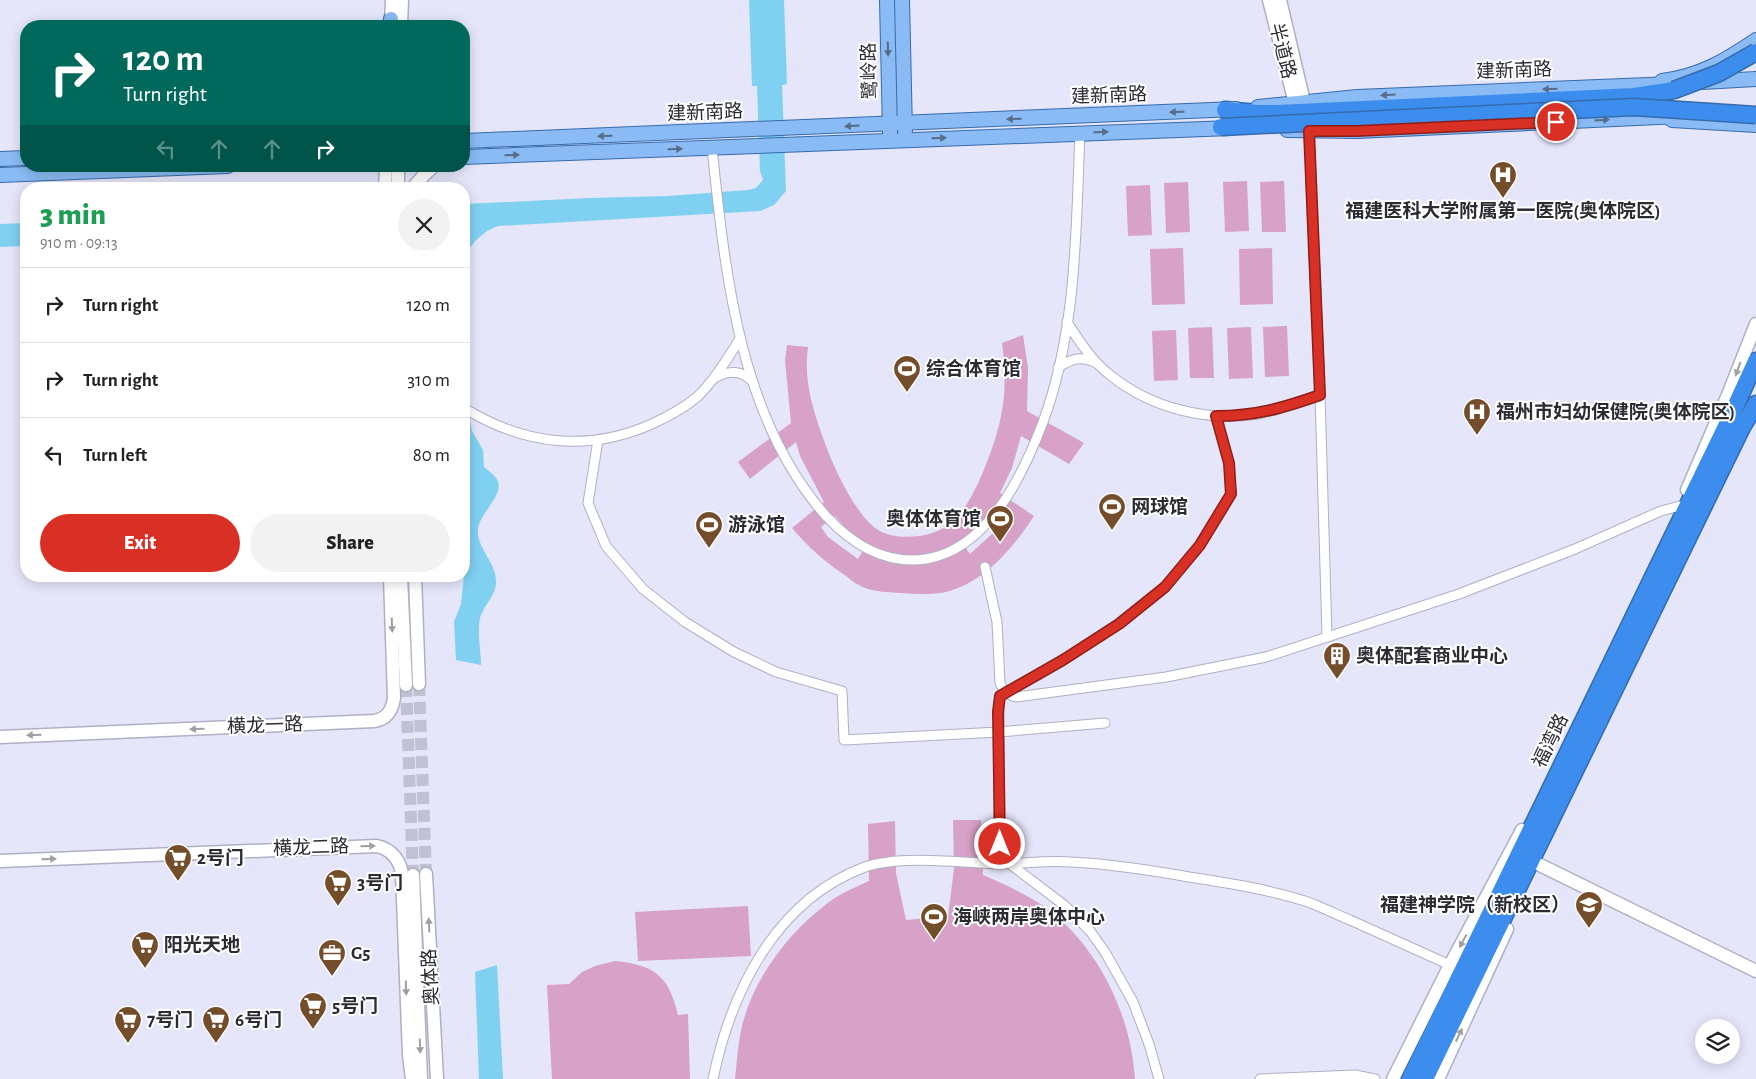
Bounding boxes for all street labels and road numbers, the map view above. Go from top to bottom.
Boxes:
street label: 半道路 [1266,21,1300,81]
street label: 鹭岭路 [858,42,880,100]
street label: 建新南路 [1476,58,1552,82]
street label: 建新南路 [1071,83,1147,107]
street label: 建新南路 [667,100,743,124]
street label: 福湾路 [1528,710,1572,771]
street label: 横龙一路 [227,714,303,737]
street label: 横龙二路 [273,836,349,859]
street label: 奥体路 [419,948,442,1006]

